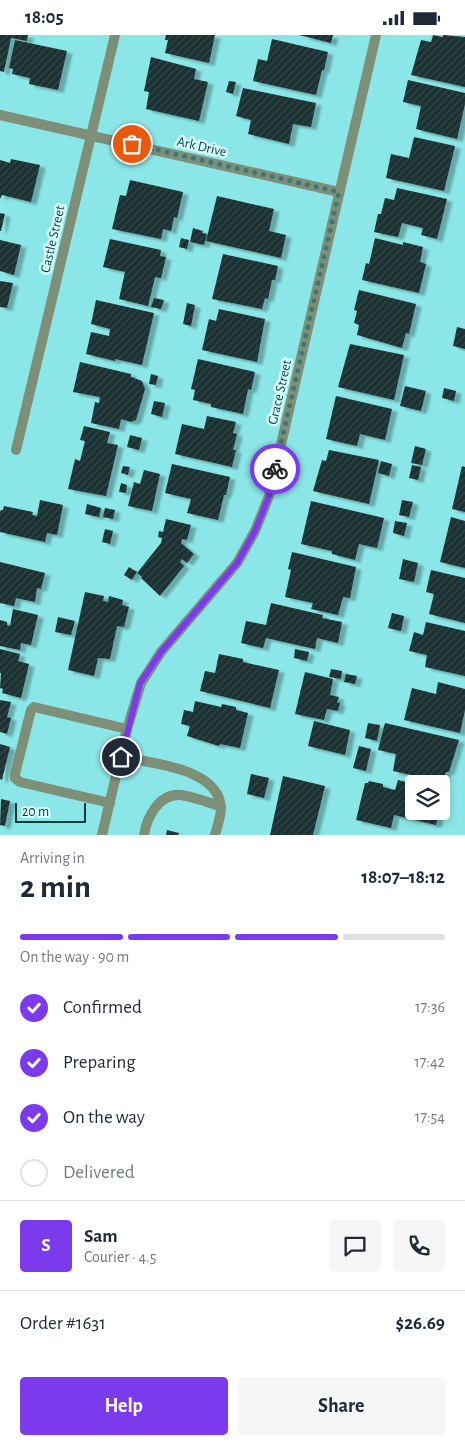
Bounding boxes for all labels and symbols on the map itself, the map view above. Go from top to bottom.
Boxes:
pin [111,123,153,165]
street label: Ark Drive [176,134,228,159]
street label: Castle Street [38,204,68,274]
street label: Grace Street [266,358,294,426]
courier [250,444,300,494]
pin [100,736,142,778]
scale bar [15,800,86,823]

